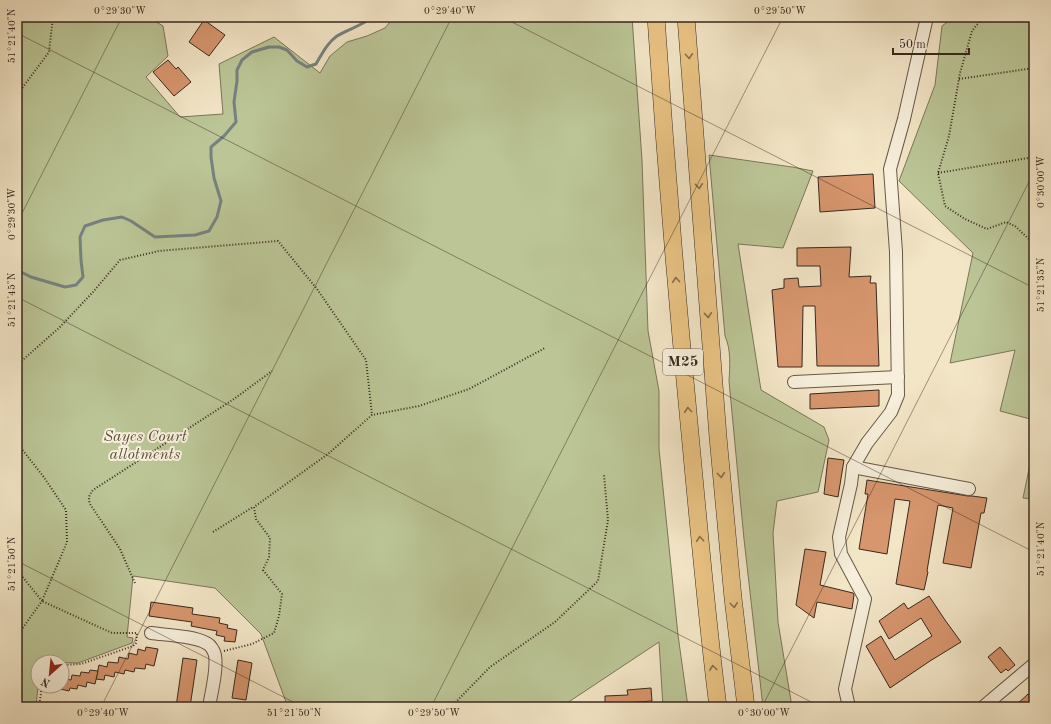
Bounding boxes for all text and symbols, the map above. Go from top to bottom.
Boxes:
text: 0°29'30"W [94,6,146,16]
text: 0°29'40"W [424,6,476,16]
text: 0°29'50"W [754,6,806,16]
text: 51°21'40"N [7,8,17,63]
scale bar [893,30,969,56]
text: 50 m [899,38,926,51]
one-way arrow [684,53,693,59]
text: 0°30'00"W [1036,156,1046,208]
one-way arrow [694,183,703,189]
text: 0°29'30"W [7,188,17,240]
text: 51°21'35"N [1036,257,1046,312]
text: 51°21'45"N [7,272,17,327]
one-way arrow [672,277,681,283]
one-way arrow [704,312,713,318]
road number: M25 [663,349,703,375]
one-way arrow [683,407,692,413]
park label: Sayes Court allotments [103,429,188,463]
one-way arrow [717,472,726,478]
text: 51°21'40"N [1036,521,1046,576]
text: 51°21'50"N [7,536,17,591]
one-way arrow [695,536,704,542]
one-way arrow [729,602,738,608]
north arrow [30,654,70,694]
one-way arrow [709,665,718,671]
text: N [39,674,52,688]
text: 0°29'40"W [77,708,129,718]
text: 51°21'50"N [267,708,322,718]
text: 0°29'50"W [408,708,460,718]
text: 0°30'00"W [738,708,790,718]

